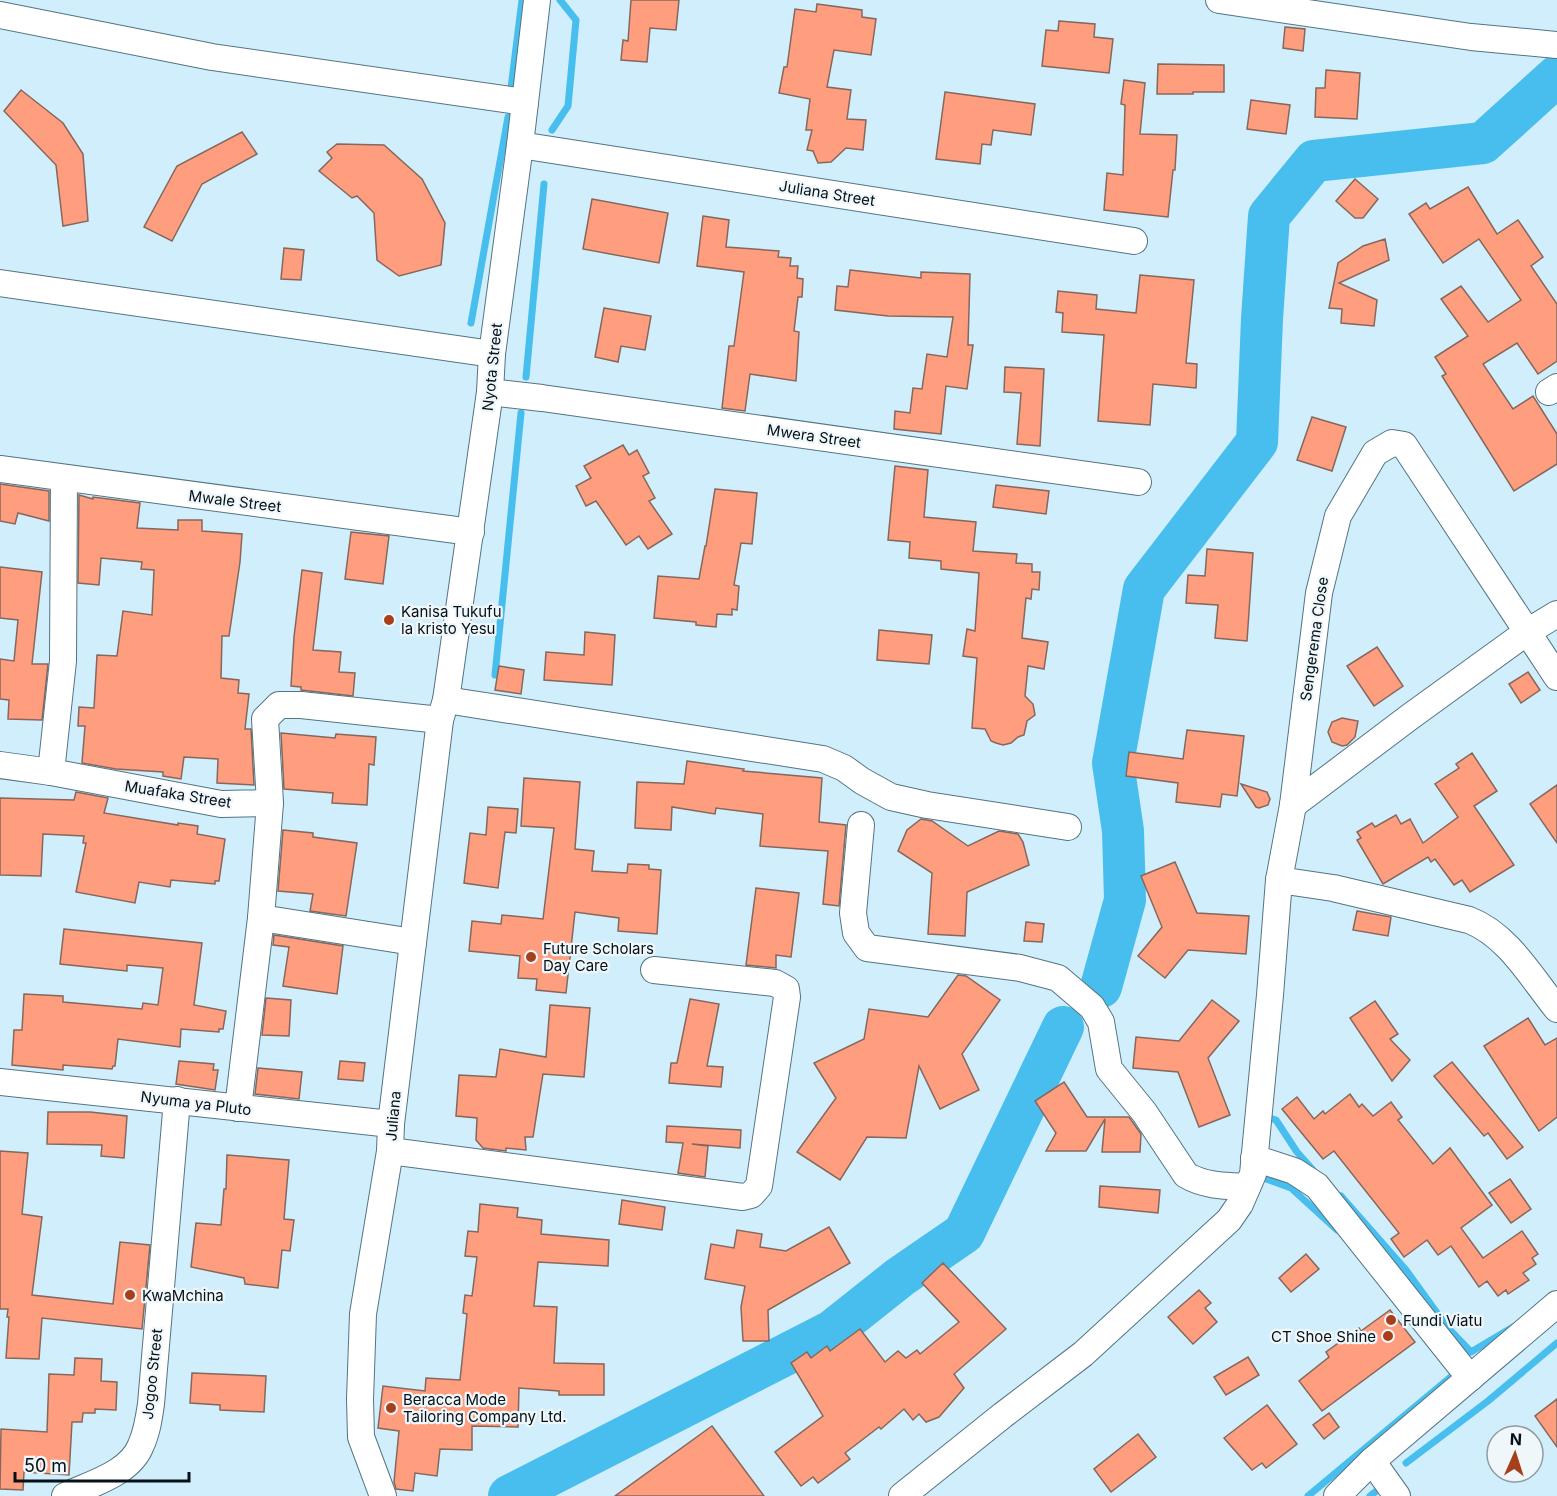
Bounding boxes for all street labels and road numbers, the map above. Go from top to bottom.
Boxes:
street label: Juliana Street [778,176,876,210]
street label: Nyota Street [478,322,506,412]
street label: Mwera Street [766,420,862,452]
street label: Mwale Street [188,486,282,516]
street label: Sengerema Close [1296,576,1332,702]
street label: Muafaka Street [123,776,233,812]
street label: Nyuma ya Pluto [140,1087,252,1119]
street label: Juliana [381,1090,405,1142]
street label: Jogoo Street [138,1328,166,1420]

